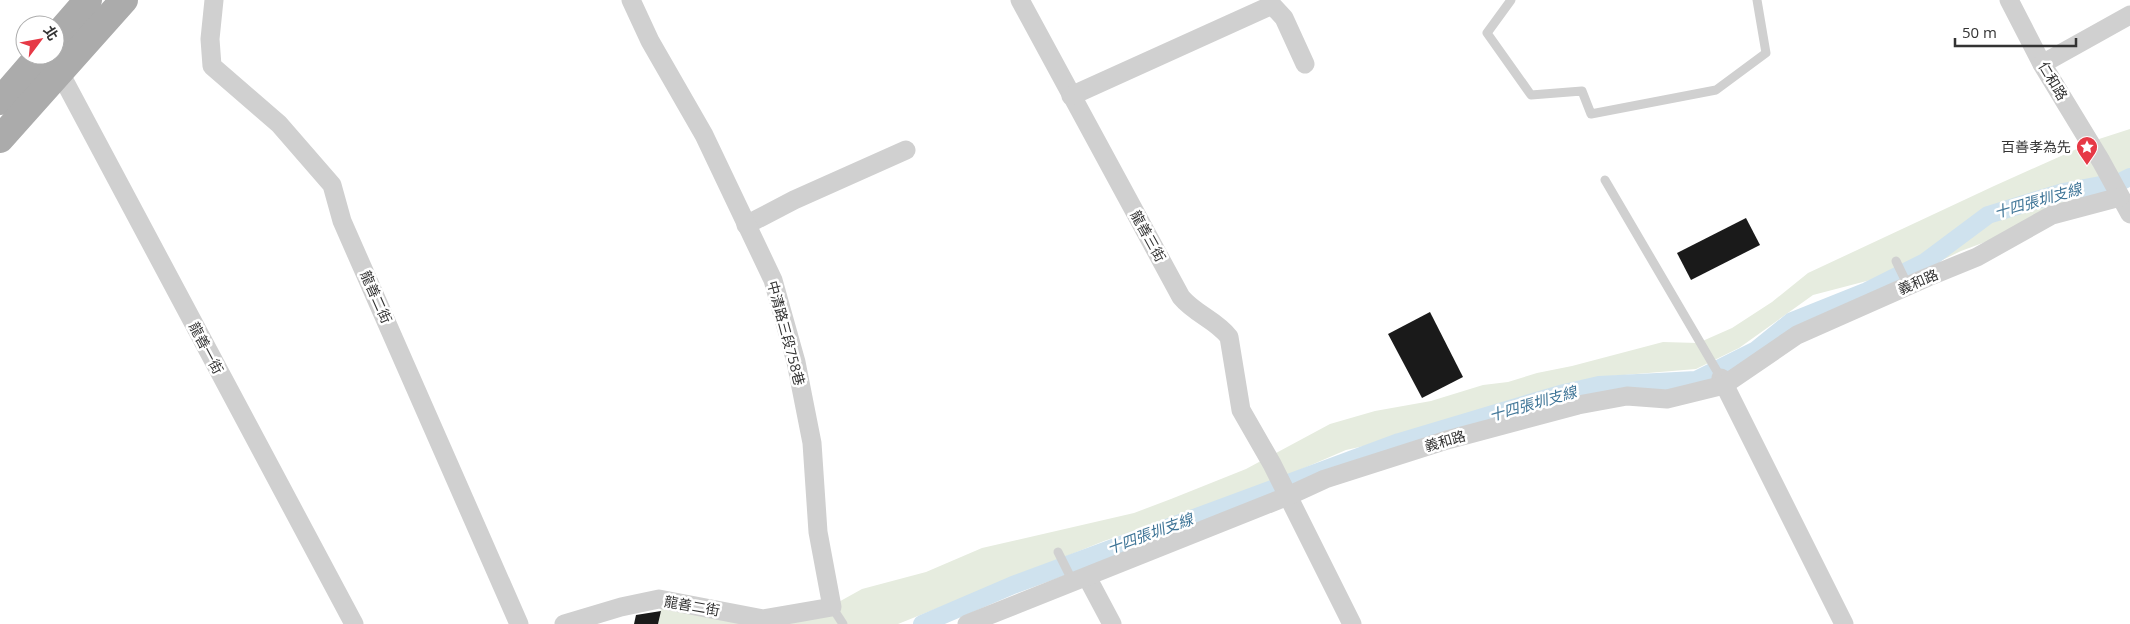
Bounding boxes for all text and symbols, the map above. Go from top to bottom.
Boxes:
north arrow [15,15,65,65]
scale bar [1955,15,2076,47]
text: 北 [40,22,63,44]
text: 50 m [1962,22,1997,42]
street label: 仁和路 [2034,58,2072,104]
place icon: 百善孝為先 [2075,135,2099,166]
place label: 百善孝為先 [2001,137,2071,156]
water label: 十四張圳支線 [1992,177,2086,222]
street label: 龍善三街 [1127,207,1170,265]
street label: 義和路 [1895,265,1941,298]
street label: 龍善二街 [356,267,397,326]
street label: 中清路三段758巷 [763,278,810,387]
street label: 龍善一街 [185,319,228,377]
water label: 十四張圳支線 [1487,380,1581,425]
street label: 義和路 [1422,426,1468,455]
water label: 十四張圳支線 [1104,508,1197,558]
street label: 龍善二街 [663,591,721,620]

